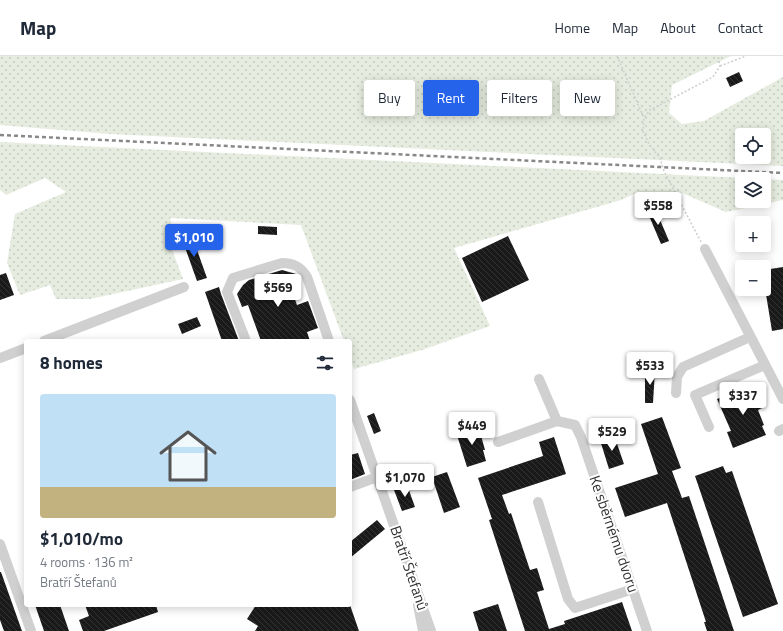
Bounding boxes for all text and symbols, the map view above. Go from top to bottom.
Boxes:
text: Map [20,13,56,42]
text: Home [555,17,590,38]
text: Map [612,17,638,38]
text: About [660,17,696,38]
text: Contact [718,17,763,38]
chip: Buy [364,80,415,116]
chip: Rent [423,80,479,116]
chip: Filters [487,80,552,116]
chip: New [560,80,615,116]
map controls [735,128,771,296]
button: locate [735,128,771,164]
button: layers [735,172,771,208]
pin: $558 [634,192,682,226]
text: $558 [643,195,673,215]
button: + [735,216,771,252]
pin: $1,010 [161,224,227,258]
text: $1,010 [174,227,214,247]
button: − [735,260,771,296]
pin: $569 [254,274,302,308]
text: $569 [263,277,293,297]
text: 8 homes [40,350,103,376]
icon: filters [314,352,336,374]
pin: $533 [626,352,674,386]
text: $533 [635,355,665,375]
pin: $337 [719,382,767,416]
text: $337 [728,385,758,405]
pin: $449 [448,412,496,446]
text: $449 [457,415,487,435]
pin: $529 [588,418,636,452]
icon: home [152,420,224,492]
text: $529 [597,421,627,441]
pin: $1,070 [372,464,438,498]
text: $1,070 [385,467,425,487]
street label: Ke sběrnému dvoru [584,472,645,595]
street label: Bratří Štefanů [384,522,435,613]
text: $1,010/mo [40,526,123,552]
text: 4 rooms · 136 m² [40,552,133,572]
text: Bratří Štefanů [40,572,117,592]

